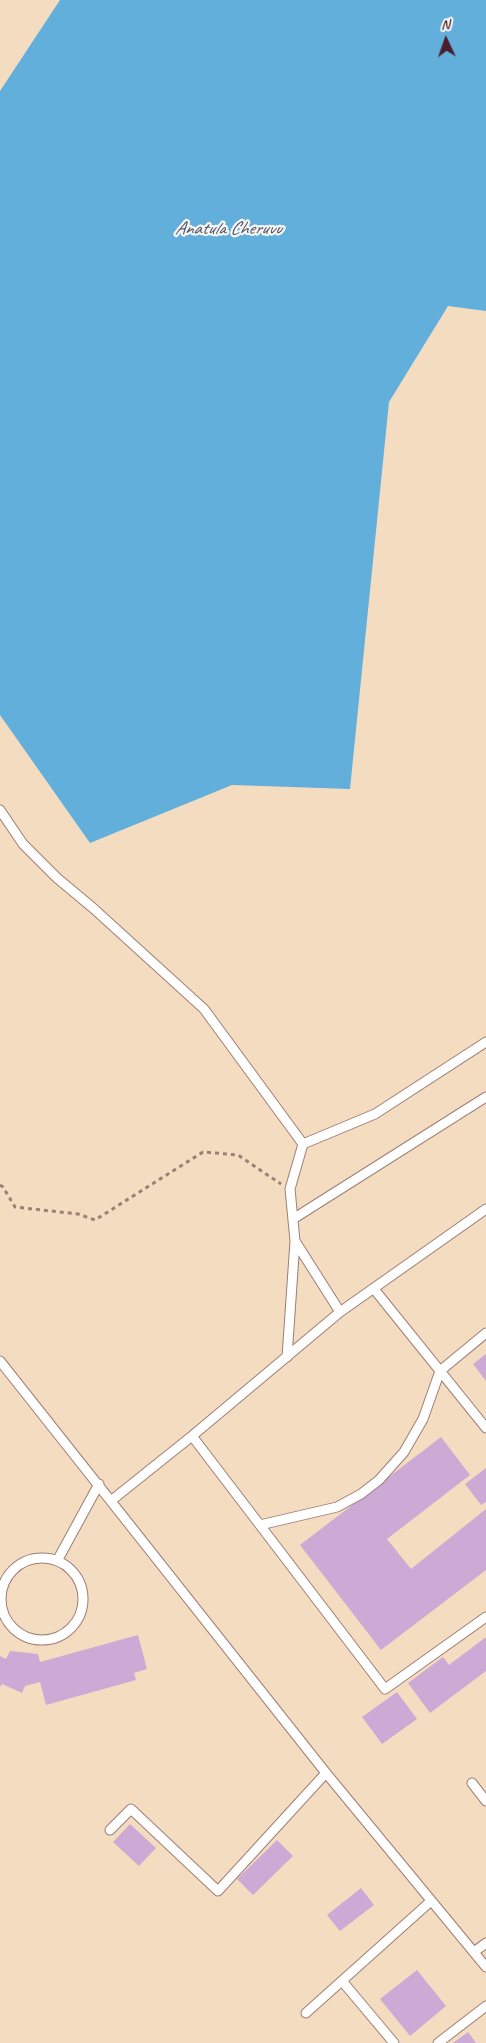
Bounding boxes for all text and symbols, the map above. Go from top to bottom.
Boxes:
north arrow [421,15,471,65]
text: N [440,16,450,33]
water label: Anatula Cheruvu [175,218,281,240]

